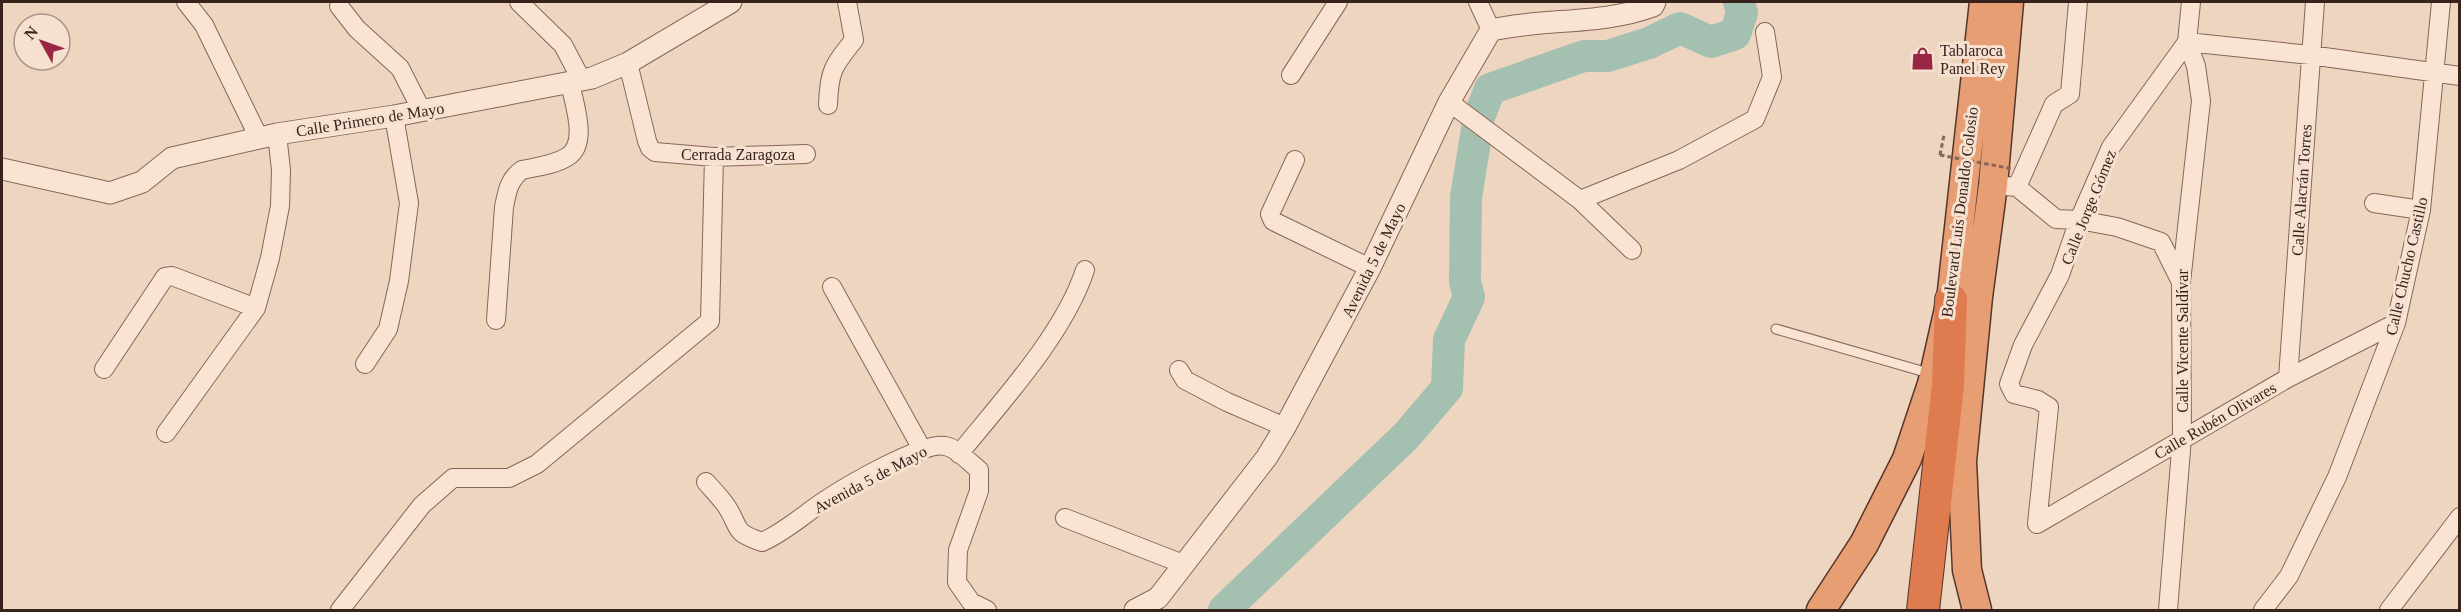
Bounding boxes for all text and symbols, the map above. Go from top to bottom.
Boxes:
north arrow [12,12,72,72]
text: N [21,22,41,43]
place label: Tablaroca Panel Rey [1940,42,2005,78]
shop icon: Tablaroca Panel Rey [1909,46,1935,72]
street label: Calle Primero de Mayo [295,99,446,141]
street label: Boulevard Luis Donaldo Colosio [1938,106,1981,318]
street label: Calle Alacrán Torres [2288,124,2315,256]
street label: Cerrada Zaragoza [681,146,795,164]
street label: Calle Jorge Gómez [2058,147,2120,267]
street label: Calle Chucho Castillo [2382,195,2431,337]
street label: Avenida 5 de Mayo [1338,200,1409,321]
street label: Calle Vicente Saldívar [2174,269,2191,413]
street label: Calle Rubén Olivares [2151,379,2279,462]
street label: Avenida 5 de Mayo [811,442,930,517]

